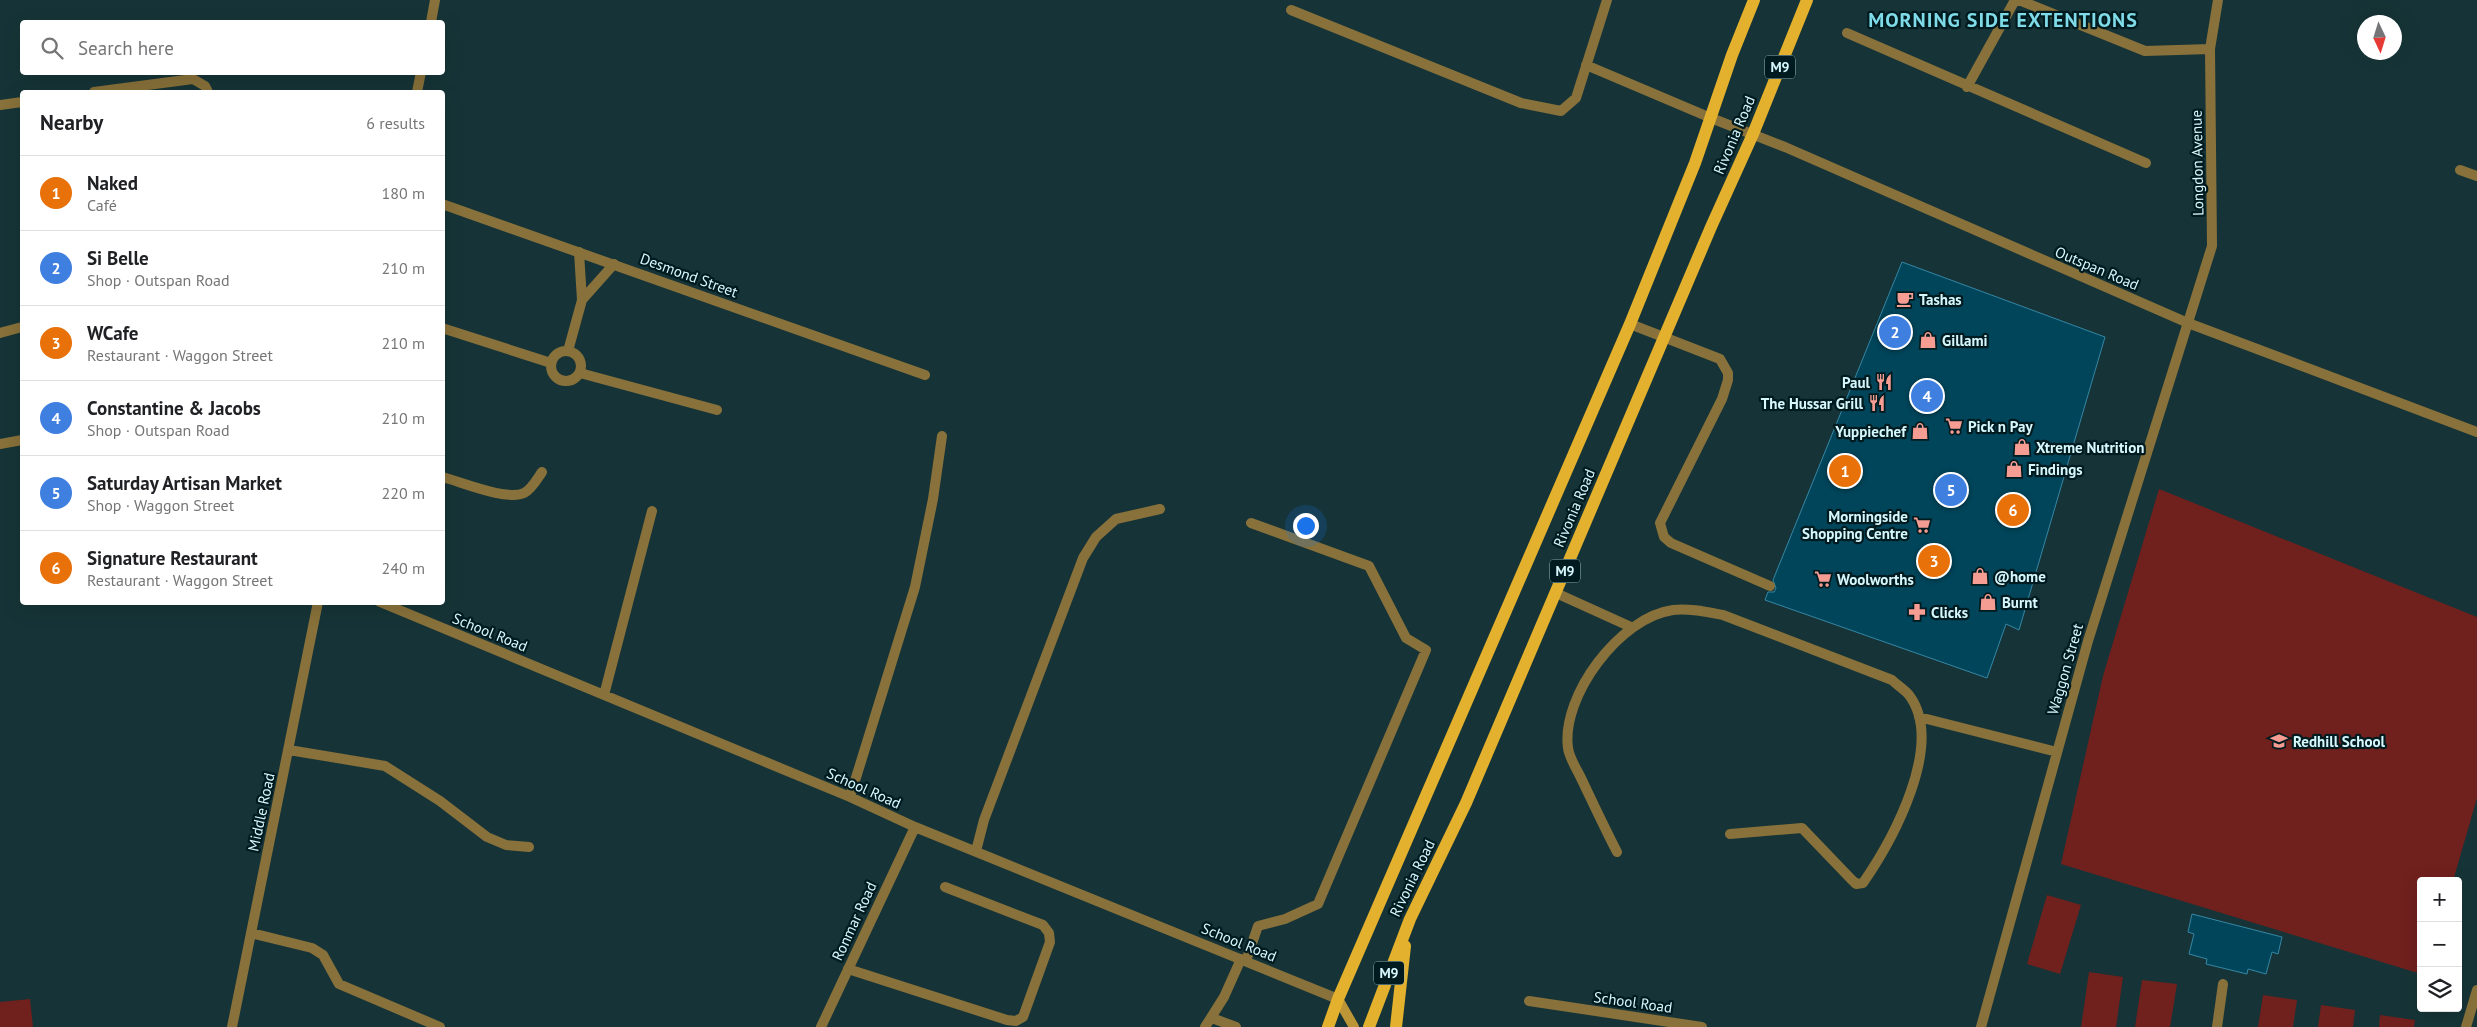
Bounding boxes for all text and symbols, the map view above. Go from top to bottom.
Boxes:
district label: MORNING SIDE EXTENTIONS [1868,7,2138,33]
north arrow [2357,15,2402,60]
search box [20,20,445,75]
icon: search [38,34,66,62]
text: Search here [78,36,174,60]
road number: M9 [1765,56,1795,78]
street label: Rivonia Road [1709,93,1759,177]
text: Nearby [40,109,103,136]
street label: Longdon Avenue [2187,110,2207,216]
text: 6 results [366,113,425,133]
text: Naked [87,171,138,195]
text: 1 [51,183,61,203]
text: 180 m [382,183,425,203]
text: Café [87,195,117,215]
street label: Outspan Road [2052,242,2142,294]
text: Si Belle [87,246,149,270]
street label: Desmond Street [638,249,740,301]
text: 2 [51,258,61,278]
text: 210 m [382,258,425,278]
text: Shop · Outspan Road [87,270,230,290]
cafe icon: Tashas [1895,289,1915,309]
place label: Tashas [1919,290,1962,309]
pin: 2 [1879,313,1911,351]
text: WCafe [87,321,138,345]
shop icon: Gillami [1918,330,1938,350]
place label: Gillami [1942,331,1988,350]
text: 3 [51,333,61,353]
text: 210 m [382,333,425,353]
text: Restaurant · Waggon Street [87,345,273,365]
restaurant icon: Paul [1874,372,1894,392]
place label: Paul [1842,373,1871,392]
pin: 4 [1911,377,1943,415]
restaurant icon: The Hussar Grill [1867,393,1887,413]
place label: The Hussar Grill [1761,394,1864,413]
text: Constantine & Jacobs [87,396,261,420]
text: 4 [51,408,61,428]
text: 210 m [382,408,425,428]
supermarket icon: Pick n Pay [1944,416,1964,436]
place label: Pick n Pay [1968,417,2033,436]
text: Shop · Outspan Road [87,420,230,440]
shop icon: Yuppiechef [1910,421,1930,441]
place label: Yuppiechef [1834,422,1907,441]
shop icon: Xtreme Nutrition [2012,437,2032,457]
place label: Xtreme Nutrition [2036,438,2144,457]
pin: 1 [1829,452,1861,490]
shop icon: Findings [2004,459,2024,479]
place label: Findings [2028,460,2083,479]
street label: Rivonia Road [1549,466,1599,550]
text: Saturday Artisan Market [87,471,282,495]
pin: 5 [1935,471,1967,509]
text: 5 [51,483,61,503]
text: 220 m [382,483,425,503]
pin: 6 [1997,491,2029,529]
text: Shop · Waggon Street [87,495,234,515]
place label: Morningside Shopping Centre [1802,507,1908,543]
your location [1293,513,1319,539]
supermarket icon: Morningside Shopping Centre [1912,515,1932,535]
pin: 3 [1918,542,1950,580]
text: Signature Restaurant [87,546,258,570]
text: 6 [51,558,61,578]
text: 240 m [382,558,425,578]
road number: M9 [1550,560,1580,582]
shop icon: @home [1970,566,1990,586]
place label: @home [1994,567,2046,586]
supermarket icon: Woolworths [1813,569,1833,589]
text: Restaurant · Waggon Street [87,570,273,590]
place label: Woolworths [1837,570,1914,589]
shop icon: Burnt [1978,592,1998,612]
place label: Burnt [2002,593,2038,612]
pharmacy icon: Clicks [1907,602,1927,622]
place label: Clicks [1931,603,1968,622]
street label: School Road [450,608,530,656]
street label: Waggon Street [2043,621,2087,717]
school or university icon: Redhill School [2269,731,2289,751]
place label: Redhill School [2293,732,2386,751]
street label: School Road [824,763,904,813]
street label: Middle Road [243,771,279,853]
street label: Rivonia Road [1385,836,1439,920]
map controls [2417,877,2462,1012]
button: + [2417,877,2462,922]
street label: Ronmar Road [827,878,881,964]
street label: School Road [1199,918,1279,966]
button: − [2417,922,2462,967]
road number: M9 [1374,961,1404,984]
button: layers [2417,967,2462,1012]
street label: School Road [1592,987,1674,1017]

